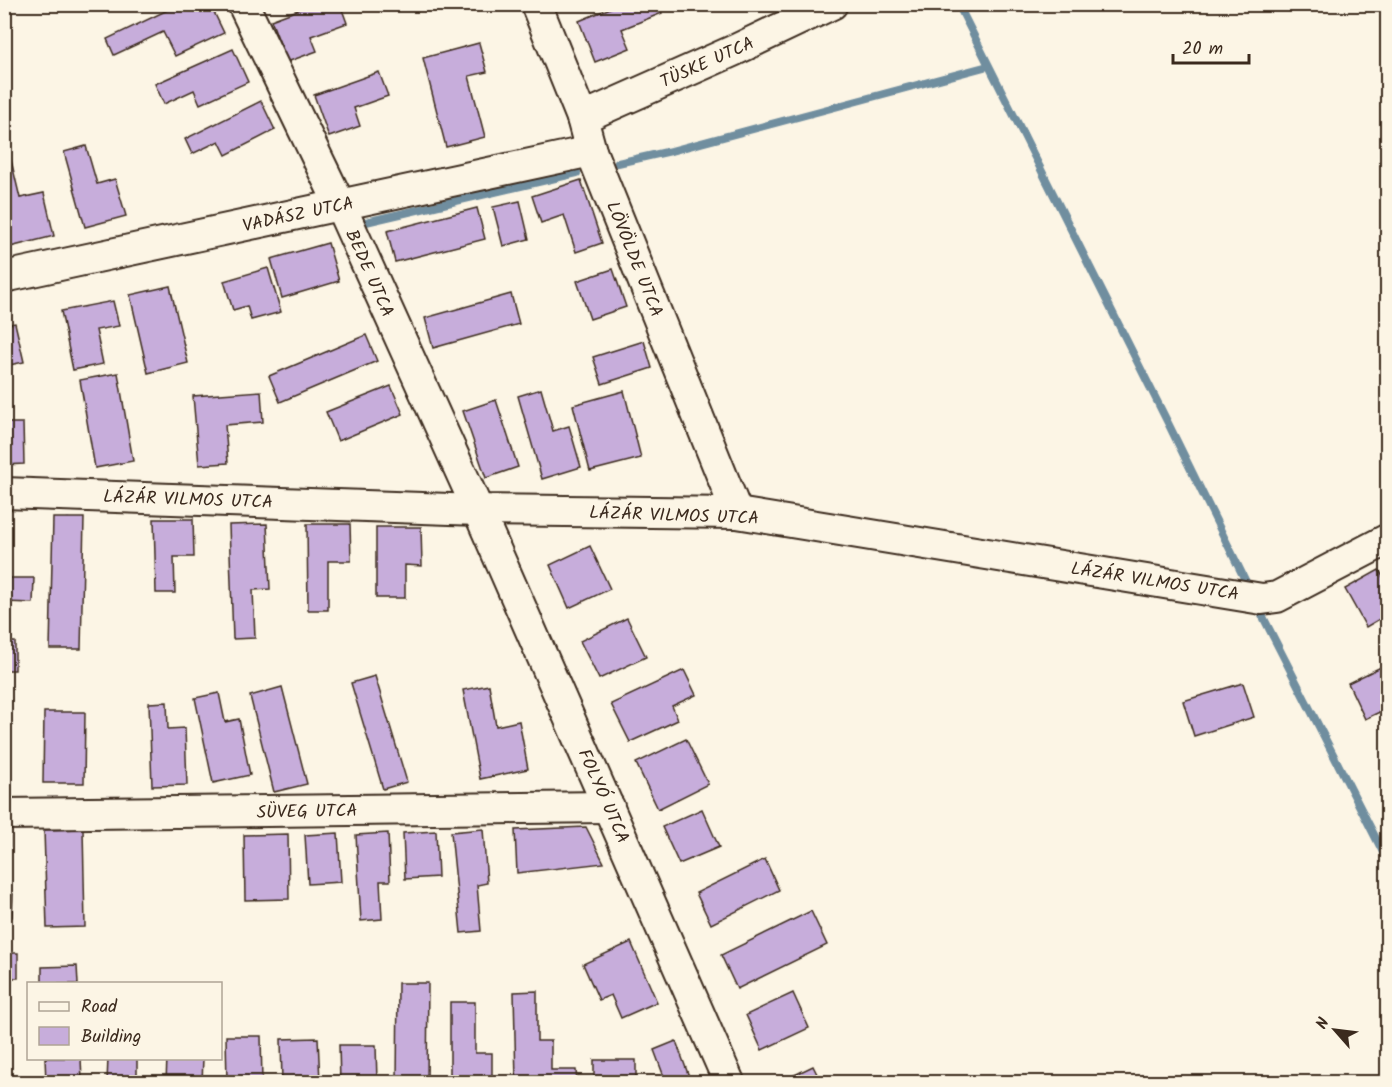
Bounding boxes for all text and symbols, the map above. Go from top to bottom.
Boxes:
scale bar [1173,27,1250,65]
street label: TÜSKE UTCA [656,30,759,97]
text: 20 m [1182,35,1223,64]
street label: VADÁSZ UTCA [240,190,357,241]
street label: LÖVÖLDE UTCA [597,197,670,322]
street label: BEDE UTCA [336,225,401,322]
street label: LÁZÁR VILMOS UTCA [103,483,273,518]
street label: LÁZÁR VILMOS UTCA [589,499,759,534]
street label: LÁZÁR VILMOS UTCA [1069,555,1241,610]
street label: FOLYÓ UTCA [569,745,636,849]
street label: SÜVEG UTCA [256,797,358,828]
legend [27,982,222,1060]
text: Road [81,993,118,1022]
north arrow [1305,1000,1365,1060]
text: N [1310,1013,1336,1034]
text: Building [81,1023,141,1052]

